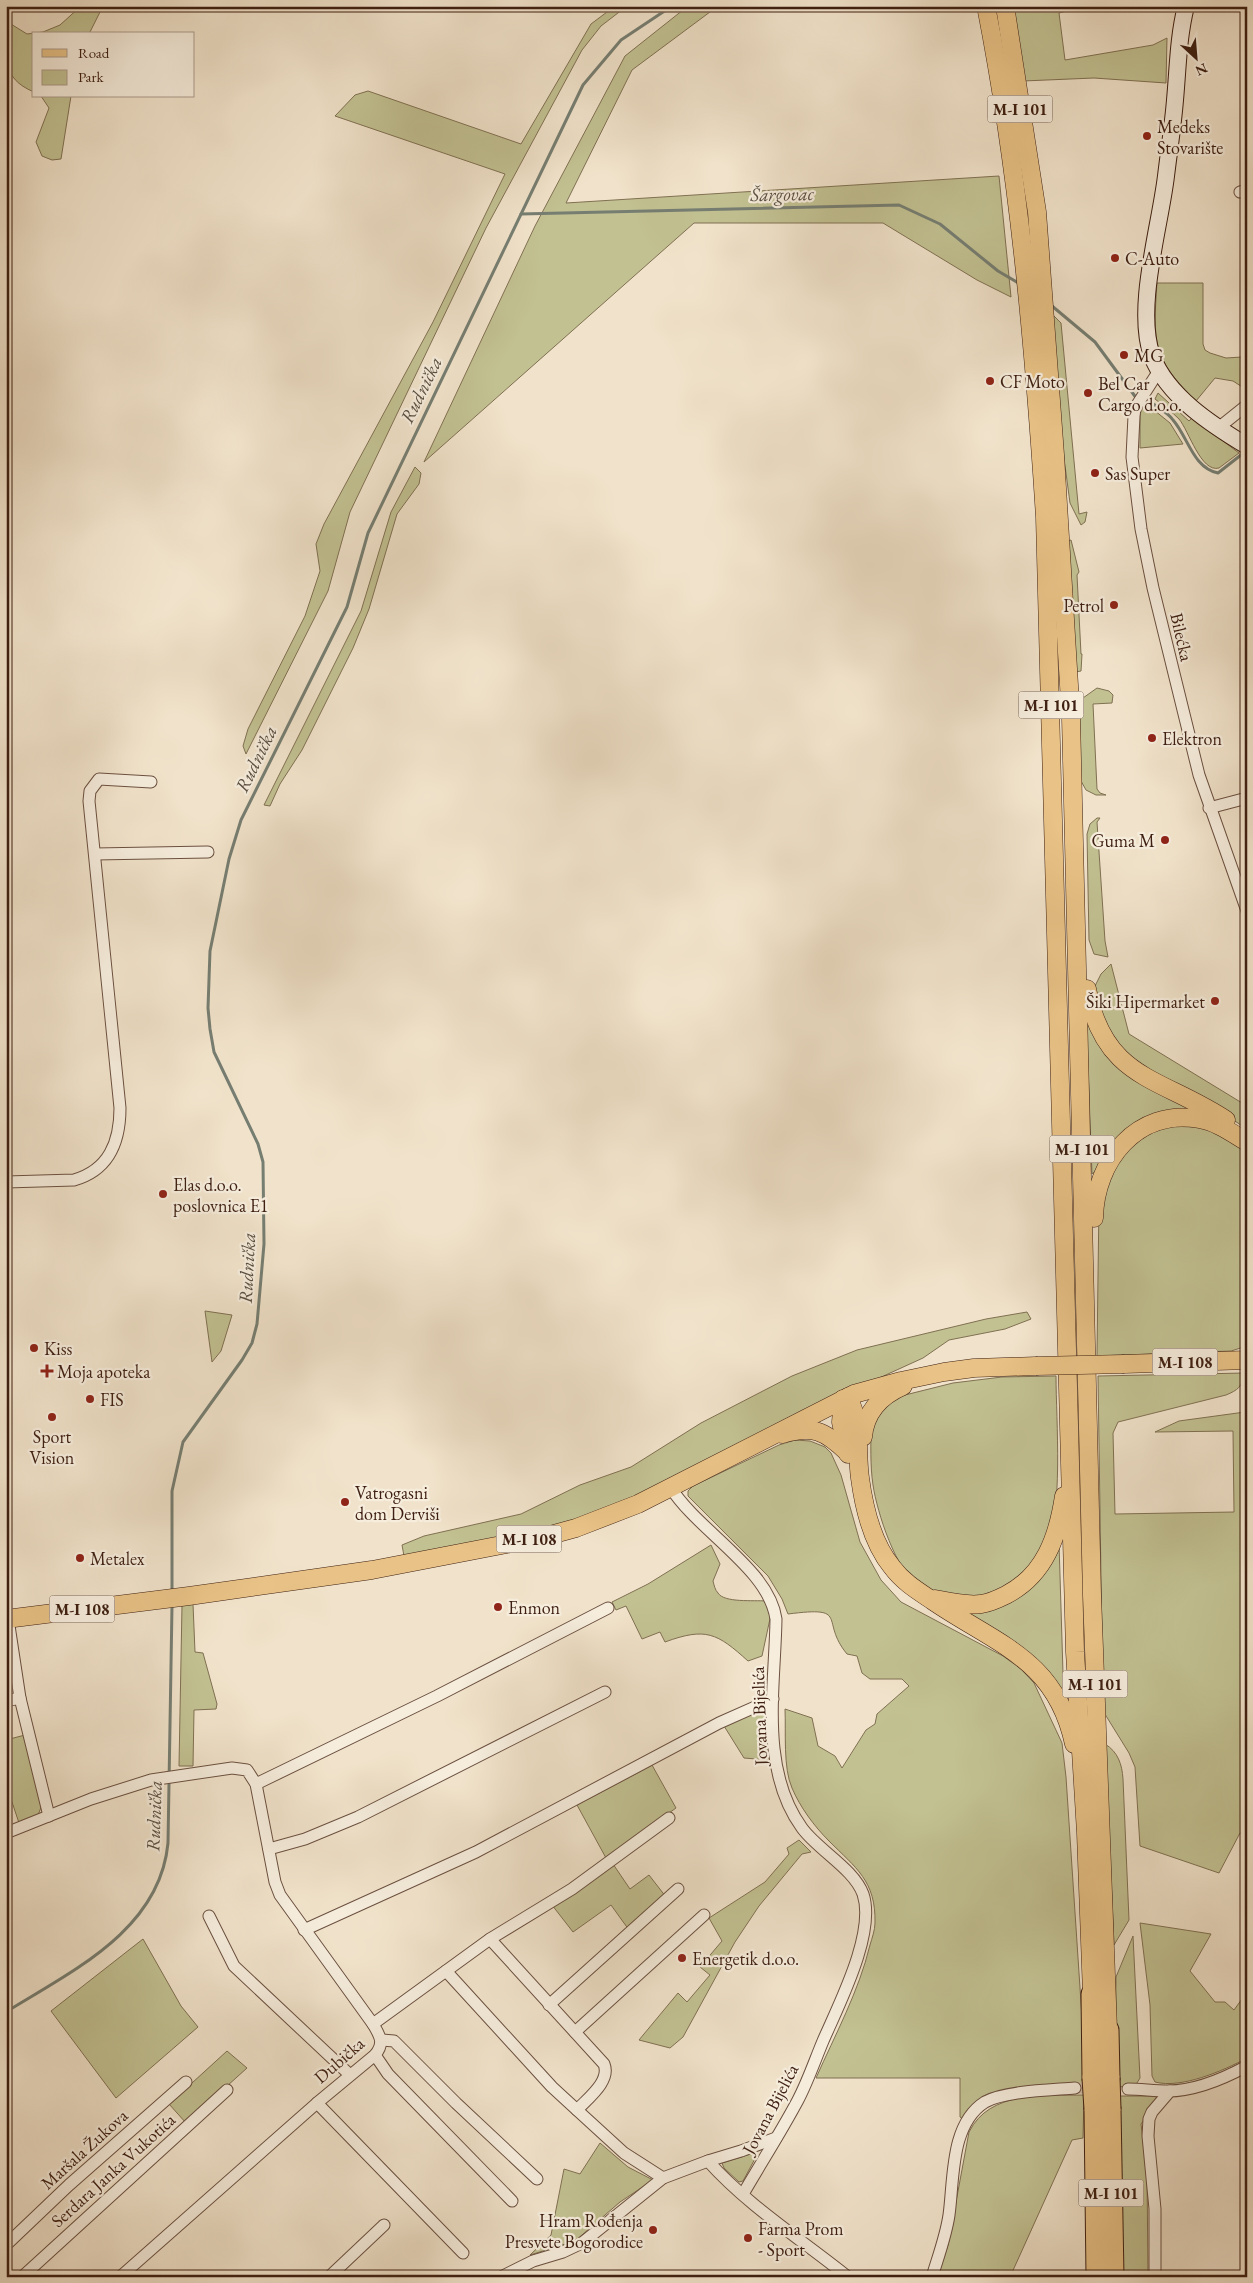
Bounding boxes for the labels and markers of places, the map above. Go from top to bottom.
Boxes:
place label: Medeks Stovarište [1157,115,1223,159]
marker: Medeks Stovarište [1141,130,1153,142]
place label: C-Auto [1125,247,1179,270]
marker: C-Auto [1109,252,1121,264]
place label: MG [1134,344,1163,367]
marker: MG [1118,349,1130,361]
place label: CF Moto [1000,370,1065,393]
place label: Bel Car Cargo d.o.o. [1098,372,1182,416]
marker: CF Moto [984,375,996,387]
marker: Bel Car Cargo d.o.o. [1082,387,1094,399]
place label: Sas Super [1105,462,1170,485]
marker: Sas Super [1089,467,1101,479]
place label: Petrol [1063,594,1104,617]
marker: Petrol [1108,599,1120,611]
place label: Elektron [1162,727,1223,750]
marker: Elektron [1146,732,1158,744]
place label: Guma M [1091,829,1155,852]
marker: Guma M [1159,834,1171,846]
place label: Šiki Hipermarket [1086,990,1205,1013]
marker: Šiki Hipermarket [1209,995,1221,1007]
place label: Elas d.o.o. poslovnica E1 [173,1173,268,1217]
marker: Elas d.o.o. poslovnica E1 [157,1188,169,1200]
place label: Kiss [44,1337,72,1360]
marker: Kiss [28,1342,40,1354]
place label: Moja apoteka [57,1360,151,1383]
marker: Moja apoteka [41,1365,53,1377]
place label: FIS [100,1388,124,1411]
marker: FIS [84,1393,96,1405]
marker: Sport Vision [46,1411,58,1423]
place label: Sport Vision [30,1425,75,1469]
place label: Vatrogasni dom Derviši [355,1481,440,1525]
marker: Vatrogasni dom Derviši [339,1496,351,1508]
place label: Metalex [90,1547,145,1570]
marker: Metalex [74,1552,86,1564]
place label: Enmon [508,1596,561,1619]
marker: Enmon [492,1601,504,1613]
place label: Energetik d.o.o. [692,1947,799,1970]
marker: Energetik d.o.o. [676,1952,688,1964]
place label: Hram Rođenja Presvete Bogorodice [505,2209,644,2253]
place label: Farma Prom - Sport [758,2217,844,2261]
marker: Hram Rođenja Presvete Bogorodice [647,2224,659,2236]
marker: Farma Prom - Sport [742,2232,754,2244]

